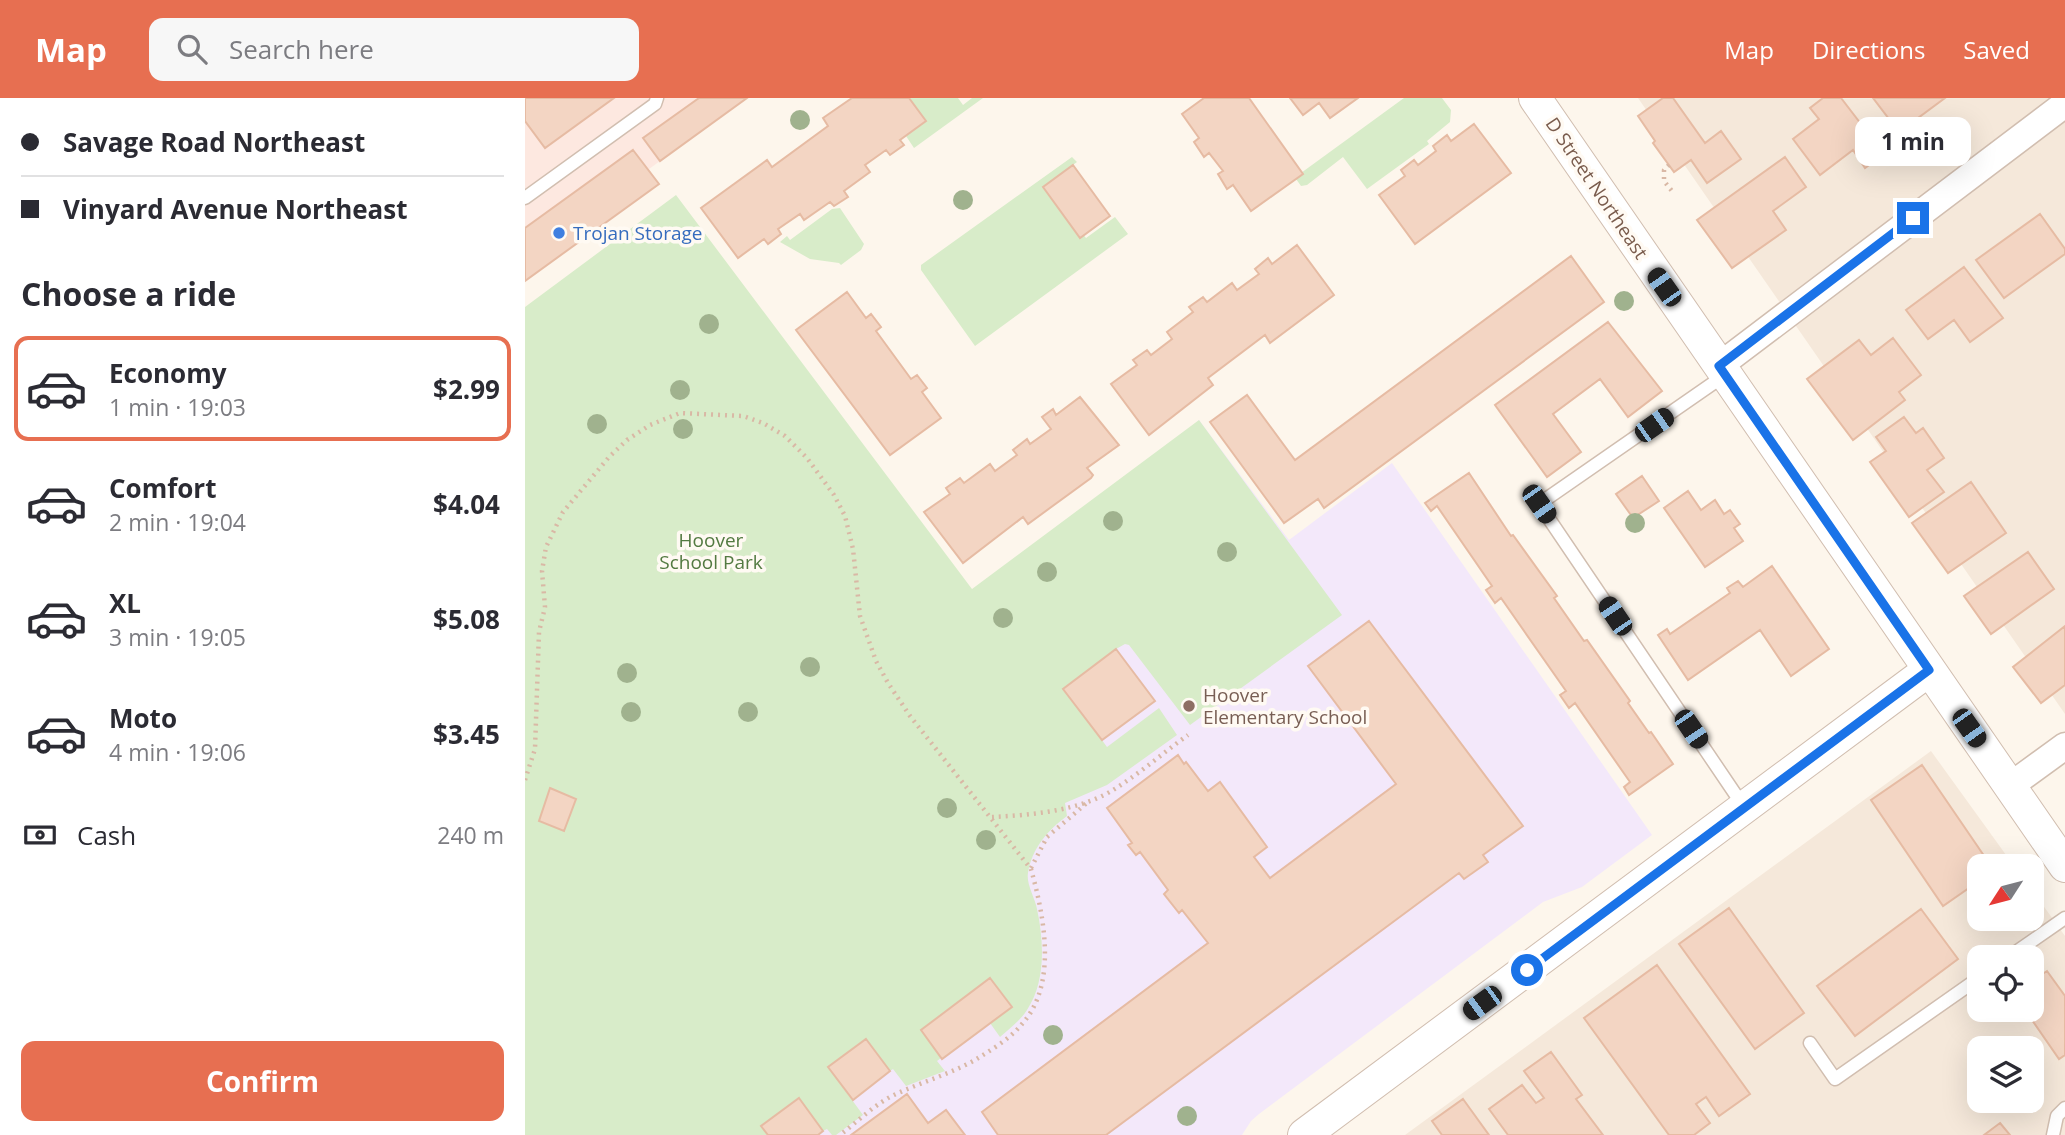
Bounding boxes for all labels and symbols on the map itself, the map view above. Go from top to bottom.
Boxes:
street label: D Street Northeast [1540,112,1654,264]
callout: 1 min [1855,116,1971,166]
route end [1897,202,1929,234]
place label: Trojan Storage [573,220,703,246]
marker: Trojan Storage [551,225,567,241]
car [1644,264,1685,310]
car [1631,404,1678,446]
car [1519,481,1560,527]
park label: Hoover School Park [659,527,763,575]
car [1595,593,1636,639]
place label: Hoover Elementary School [1203,682,1367,730]
marker: Hoover Elementary School [1181,698,1197,714]
car [1949,705,1990,751]
car [1671,706,1712,752]
north arrow [1967,854,2044,931]
route start [1511,954,1543,986]
car [1459,982,1506,1024]

